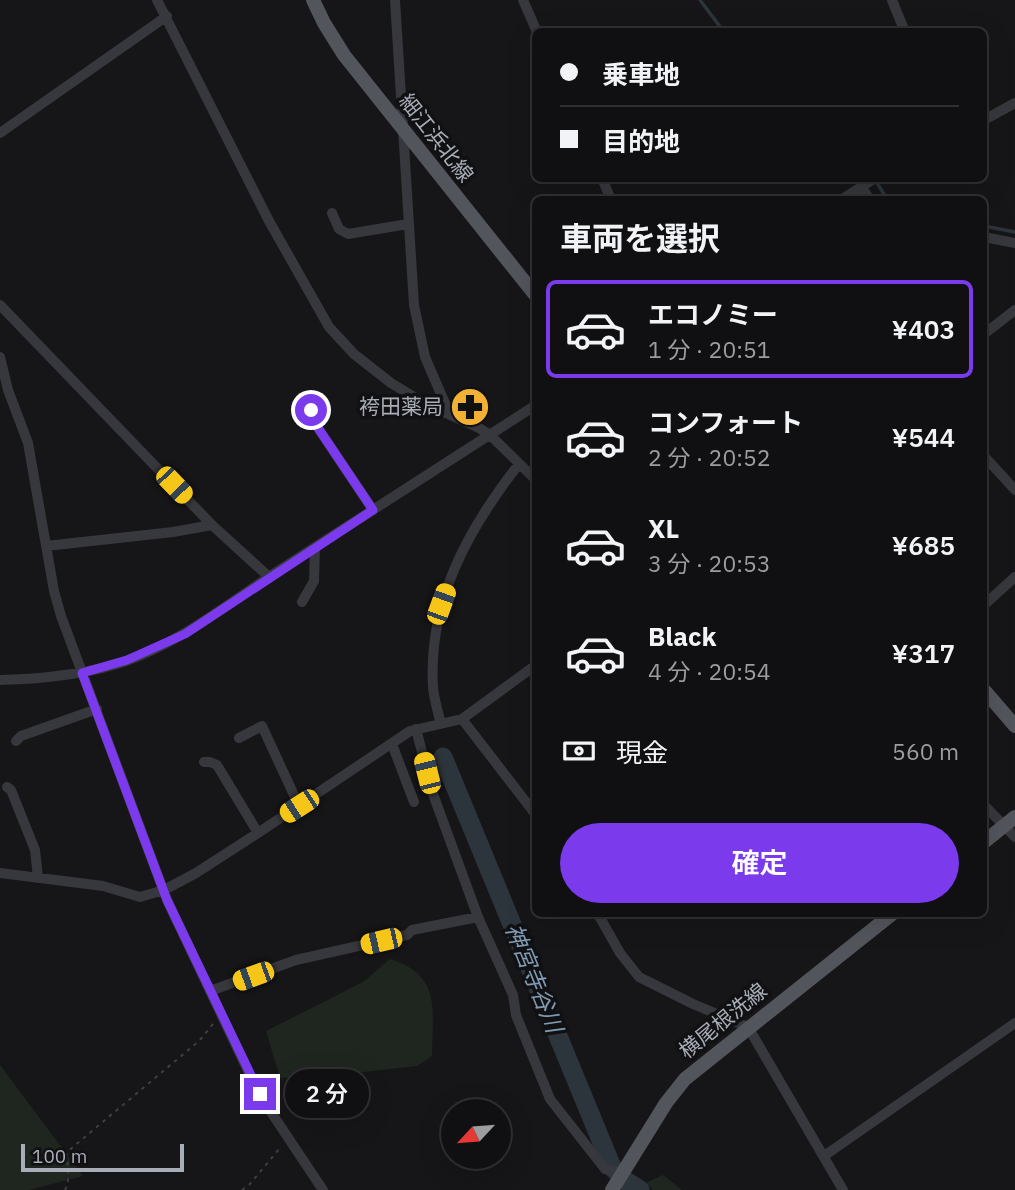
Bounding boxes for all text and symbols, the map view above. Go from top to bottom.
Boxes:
text: 乗車地 [602,57,680,91]
street label: 細江浜北線 [393,87,480,187]
text: 目的地 [602,124,680,158]
text: 車両を選択 [560,217,720,259]
text: エコノミー [648,297,778,331]
icon: car [564,298,627,361]
text: ¥403 [892,312,955,346]
text: 1 分 · 20:51 [648,334,771,364]
pharmacy icon: 袴田薬局 [449,386,491,428]
place label: 袴田薬局 [359,392,443,420]
route start [295,394,327,426]
text: コンフォート [648,405,803,439]
icon: car [564,406,627,469]
text: ¥544 [892,420,955,454]
text: 2 分 · 20:52 [648,442,771,472]
car [152,463,197,507]
text: XL [648,511,679,545]
icon: car [564,514,627,577]
text: ¥685 [892,528,955,562]
text: 3 分 · 20:53 [648,548,771,578]
car [424,581,459,627]
text: Black [648,619,716,653]
icon: car [564,622,627,685]
text: ¥317 [892,636,955,670]
text: 4 分 · 20:54 [648,656,771,686]
icon: cash [560,732,598,770]
text: 現金 [616,735,668,769]
text: 560 m [892,736,959,766]
car [412,750,443,796]
car [276,786,323,826]
button: 確定 [560,823,959,903]
water label: 神宮寺谷川 [499,919,571,1039]
car [359,926,404,956]
car [230,959,277,993]
street label: 横尾根洗線 [673,976,772,1064]
callout: 2 分 [284,1070,368,1118]
route end [244,1078,276,1110]
text: 2 分 [306,1078,348,1108]
north arrow [441,1099,511,1169]
map controls [441,1099,511,1169]
scale bar [21,1141,184,1173]
text: 100 m [32,1144,87,1168]

